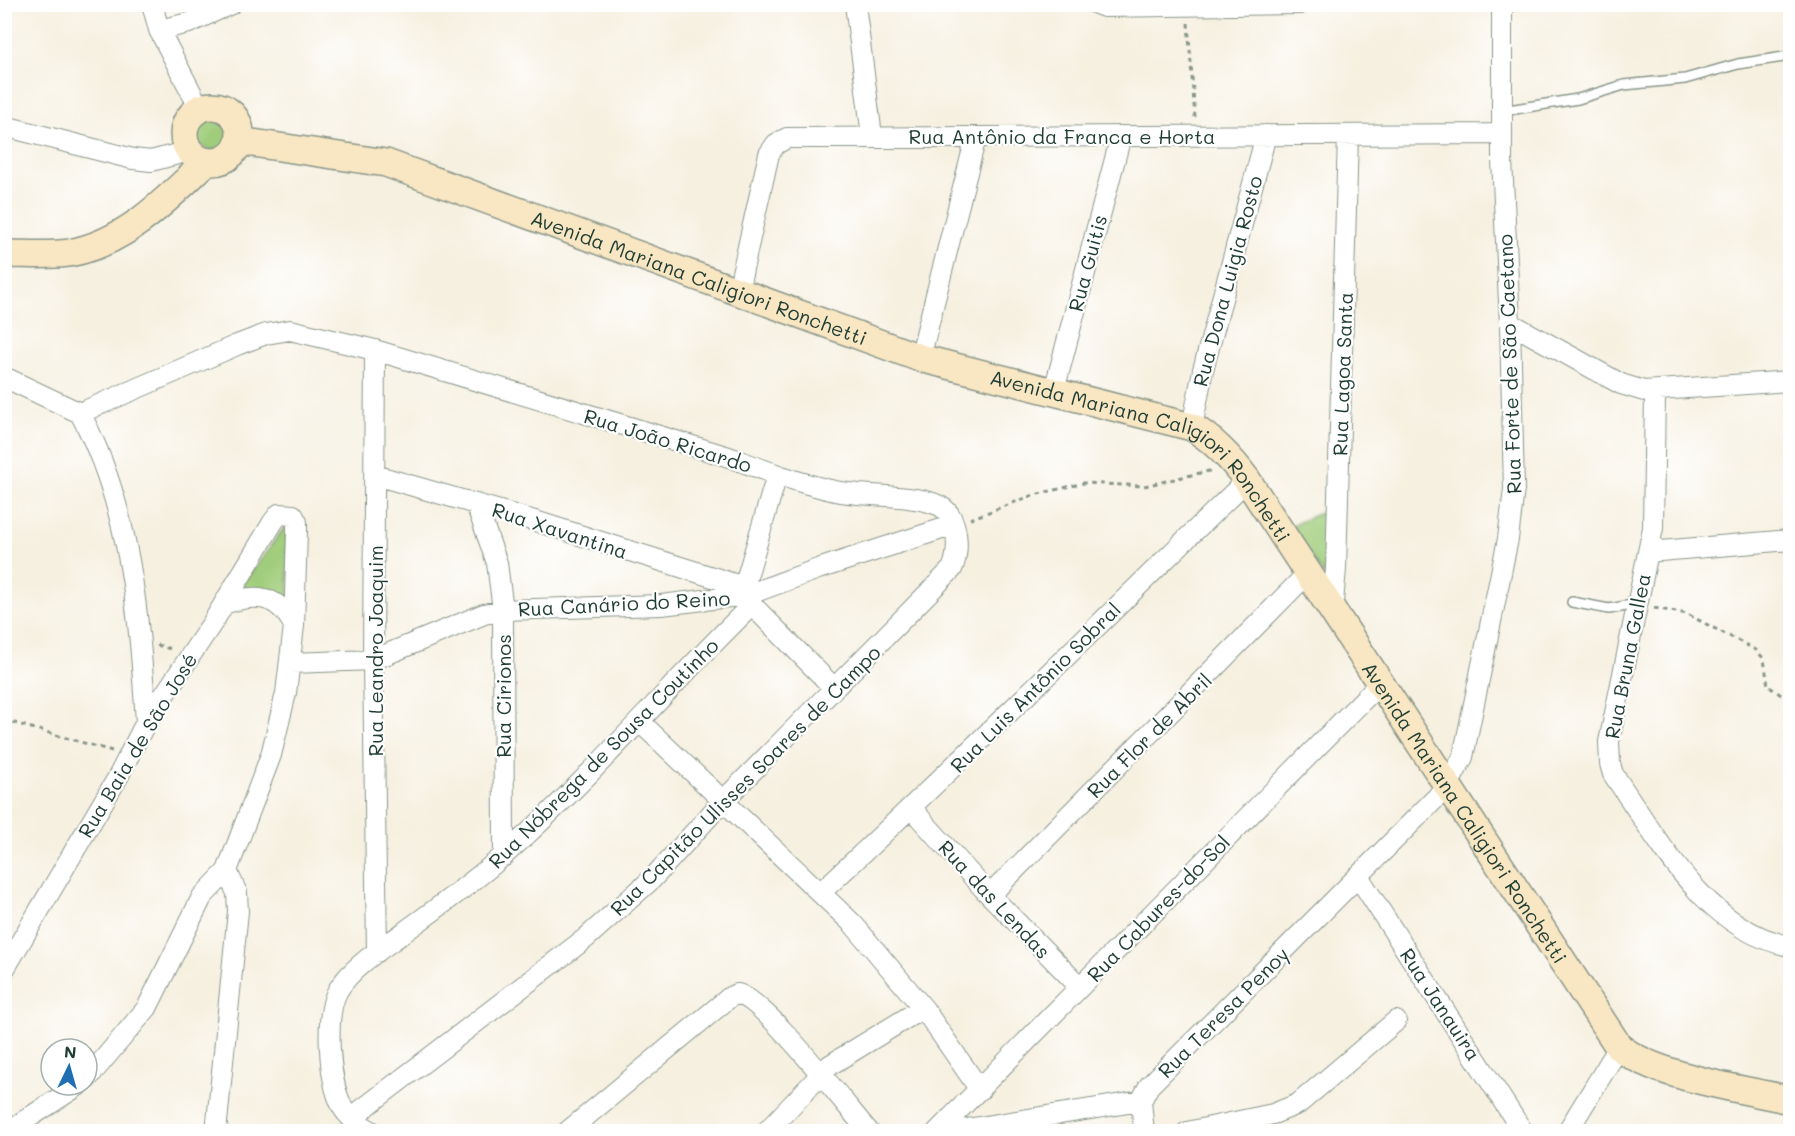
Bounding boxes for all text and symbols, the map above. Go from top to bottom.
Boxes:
street label: Rua Antônio da Franca e Horta [909,123,1215,149]
street label: Rua Dona Luigia Rosto [1186,173,1268,389]
street label: Avenida Mariana Caligiori Ronchetti [528,204,871,351]
street label: Rua Guitis [1062,212,1112,314]
street label: Rua Forte de São Caetano [1491,233,1527,494]
street label: Rua Lagoa Santa [1326,292,1358,456]
street label: Avenida Mariana Caligiori Ronchetti [988,363,1297,547]
street label: Rua João Ricardo [581,402,755,478]
street label: Rua Xavantina [489,496,631,564]
street label: Rua Leandro Joaquim [362,545,388,757]
street label: Rua Bruna Gallea [1598,571,1656,741]
street label: Rua Canário do Reino [517,584,731,622]
street label: Rua Luis Antônio Sobral [944,596,1126,778]
street label: Rua Nóbrega de Sousa Coutinho [482,632,724,874]
street label: Rua Cirionos [490,634,516,758]
street label: Rua Capitão Ulisses Soares de Campo [604,639,886,921]
street label: Rua Baia de São José [72,648,202,842]
street label: Avenida Mariana Caligiori Ronchetti [1357,656,1573,968]
street label: Rua Flor de Abril [1081,667,1217,803]
street label: Rua Cabures-do-Sol [1081,829,1235,987]
street label: Rua das Lendas [933,834,1057,964]
street label: Rua Teresa Penoy [1152,941,1294,1083]
street label: Rua Janauira [1395,943,1487,1065]
north arrow [39,1037,99,1097]
text: N [63,1041,77,1063]

